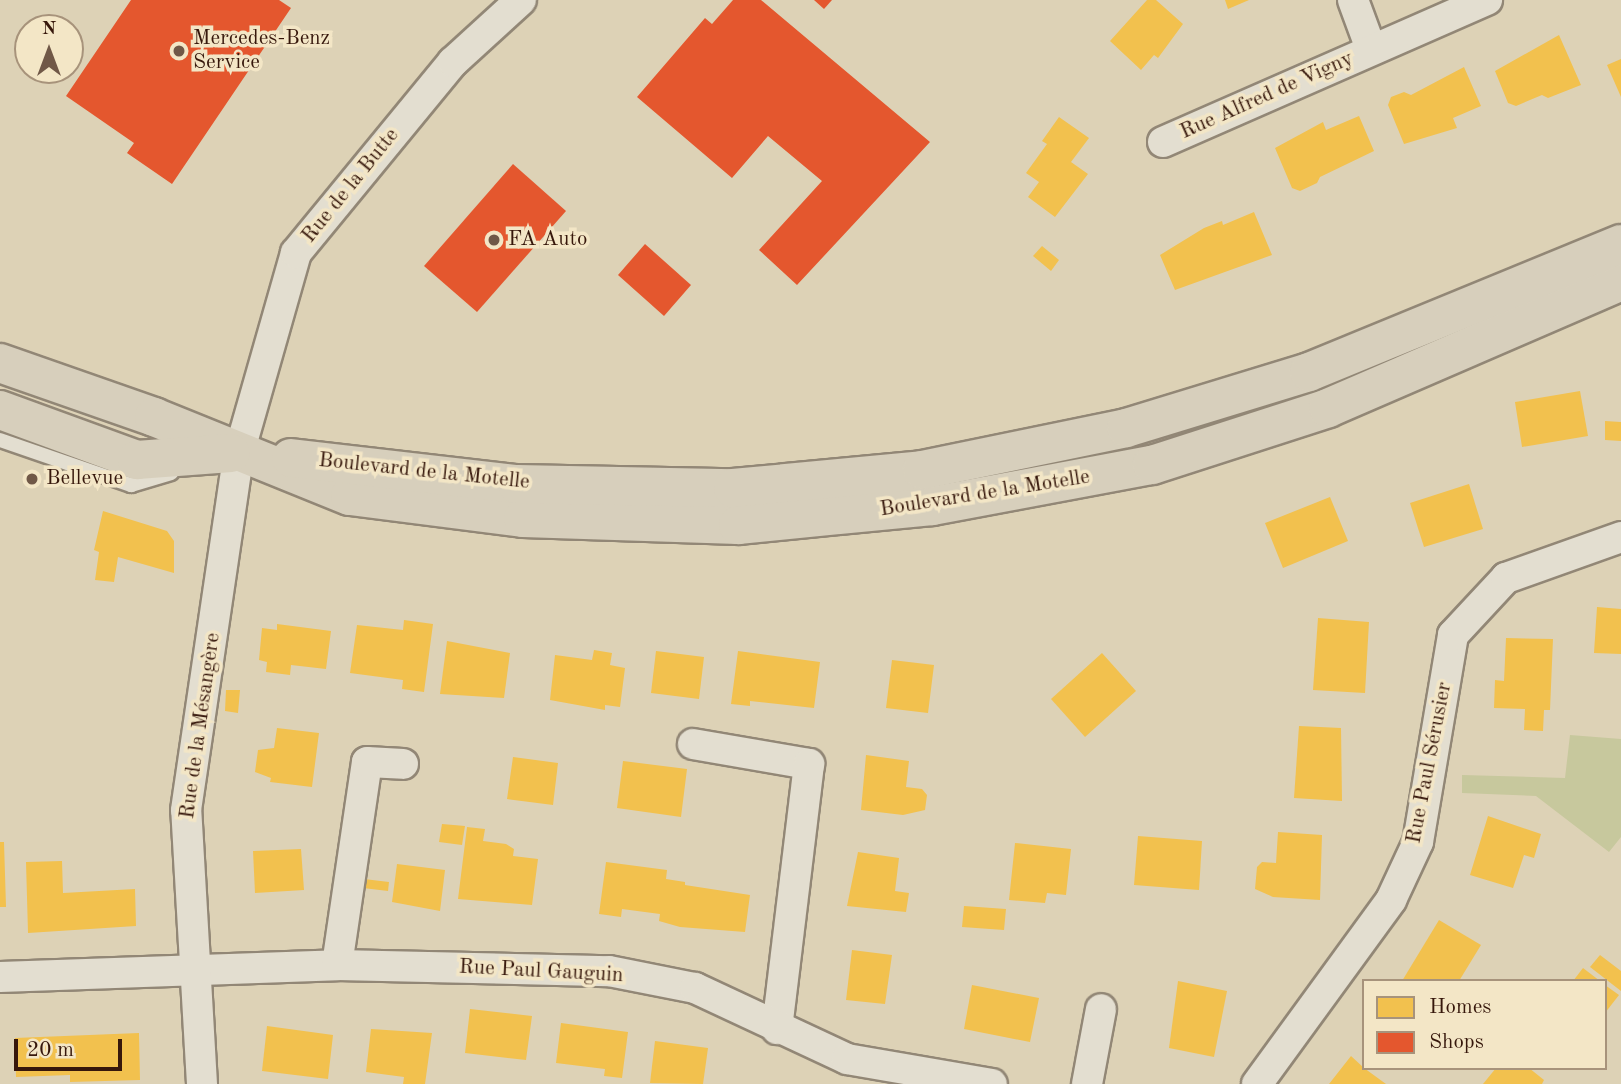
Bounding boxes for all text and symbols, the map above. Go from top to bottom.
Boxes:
north arrow [14,14,84,84]
text: N [42,20,56,39]
place label: Mercedes-Benz Service [193,26,330,76]
marker: Mercedes-Benz Service [171,43,187,59]
street label: Rue Alfred de Vigny [1177,46,1357,146]
street label: Rue de la Butte [297,124,405,248]
place label: FA Auto [508,227,587,253]
marker: FA Auto [486,232,502,248]
street label: Boulevard de la Motelle [317,448,531,496]
street label: Boulevard de la Motelle [878,465,1092,523]
place label: Bellevue [46,466,123,492]
marker: Bellevue [24,471,40,487]
street label: Rue de la Mésangère [175,631,227,821]
street label: Rue Paul Sérusier [1402,680,1458,846]
street label: Rue Paul Gauguin [458,955,624,989]
legend [1362,979,1607,1070]
text: Homes [1429,997,1491,1018]
scale bar [18,1024,126,1068]
text: Shops [1429,1032,1484,1053]
text: 20 m [27,1040,74,1061]

